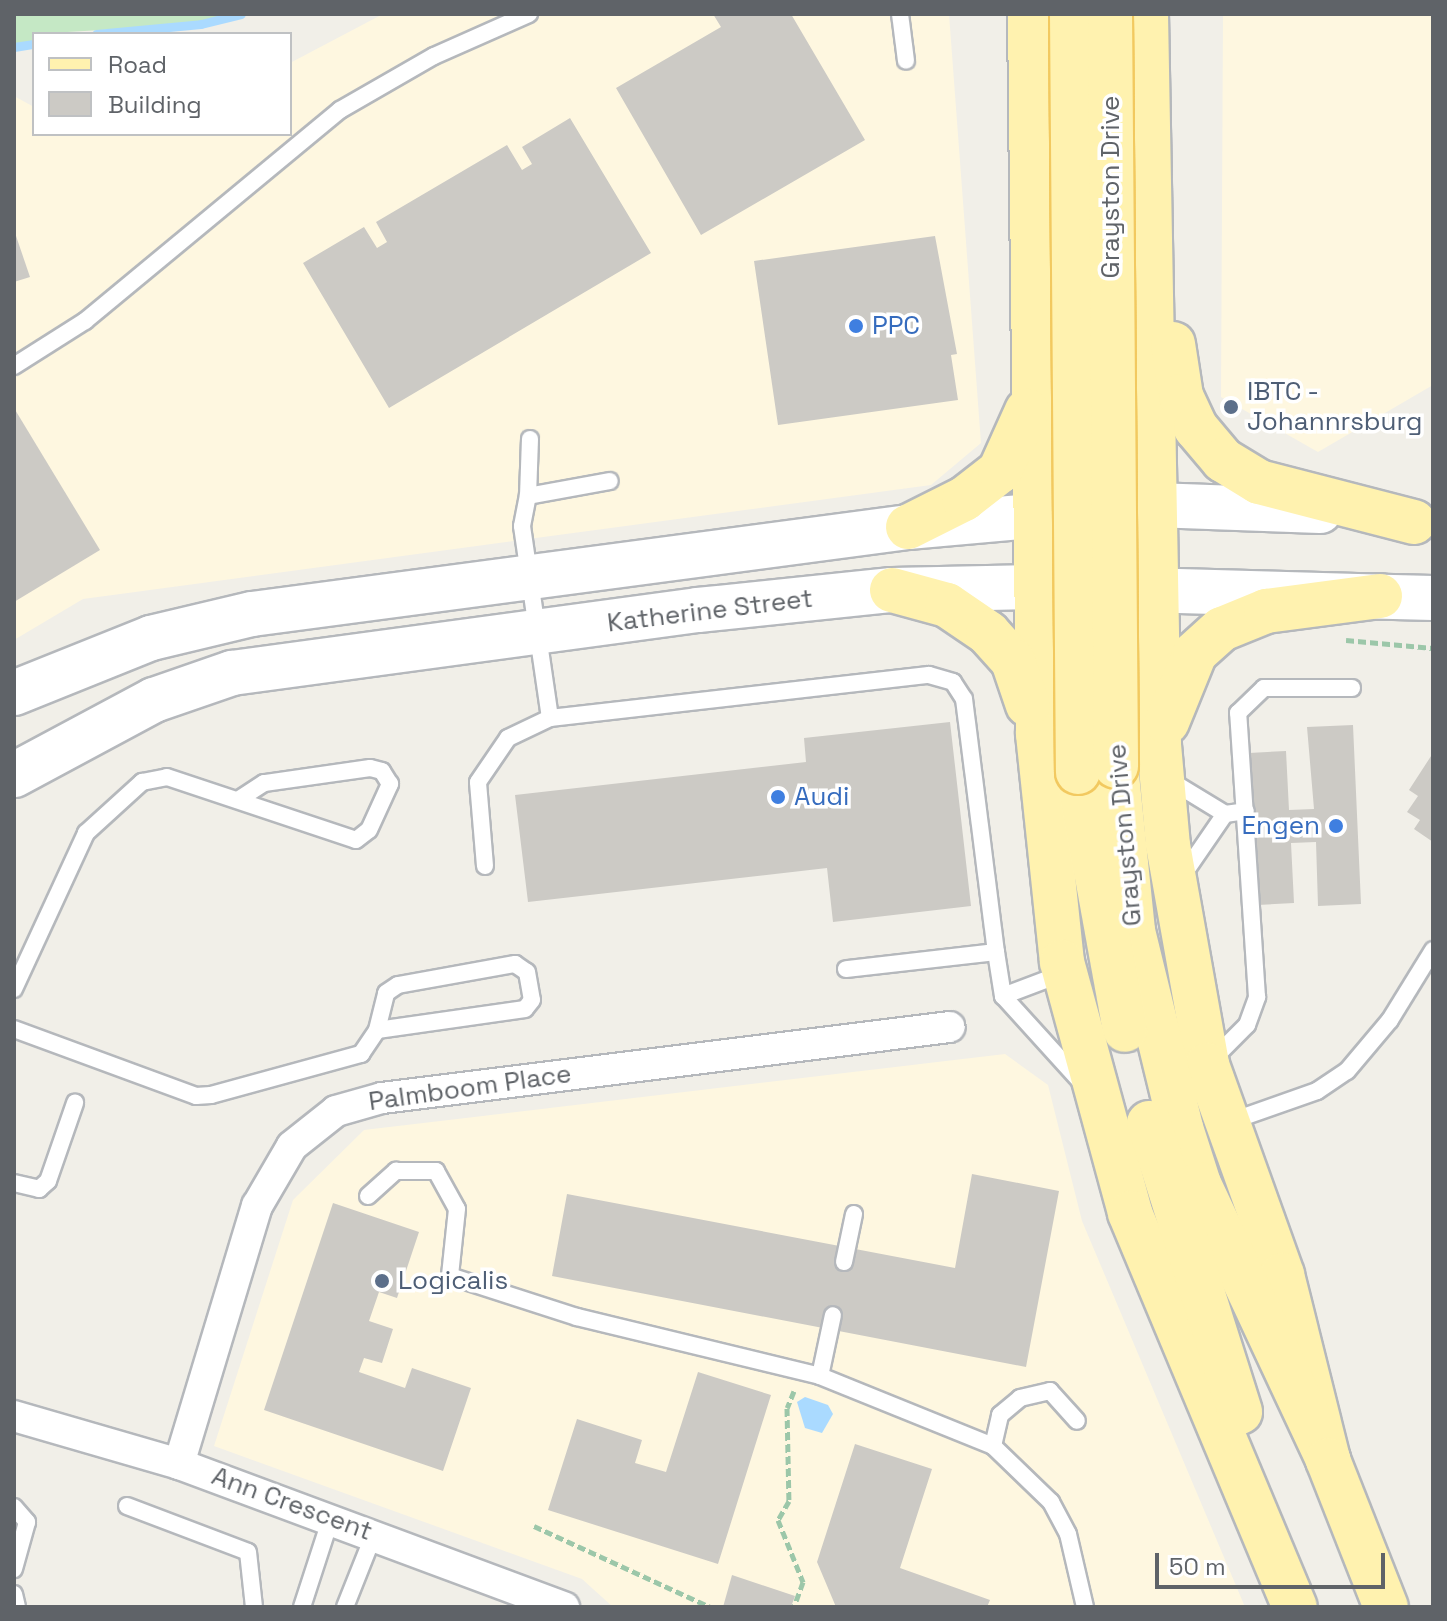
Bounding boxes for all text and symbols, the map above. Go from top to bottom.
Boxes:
legend [32,32,292,136]
text: Road [108,49,167,80]
text: Building [108,89,202,120]
street label: Grayston Drive [1095,96,1127,278]
place label: PPC [872,310,920,342]
marker: PPC [847,317,865,335]
place label: IBTC - Johannrsburg [1247,376,1423,438]
marker: IBTC - Johannrsburg [1222,398,1240,416]
street label: Katherine Street [605,583,815,639]
street label: Grayston Drive [1101,743,1149,927]
place label: Audi [794,781,849,813]
marker: Audi [769,788,787,806]
place label: Engen [1241,810,1320,842]
marker: Engen [1327,817,1345,835]
street label: Palmboom Place [367,1058,573,1118]
place label: Logicalis [398,1265,508,1297]
marker: Logicalis [373,1272,391,1290]
street label: Ann Crescent [207,1461,377,1547]
scale bar [1159,1537,1389,1587]
text: 50 m [1169,1551,1226,1582]

